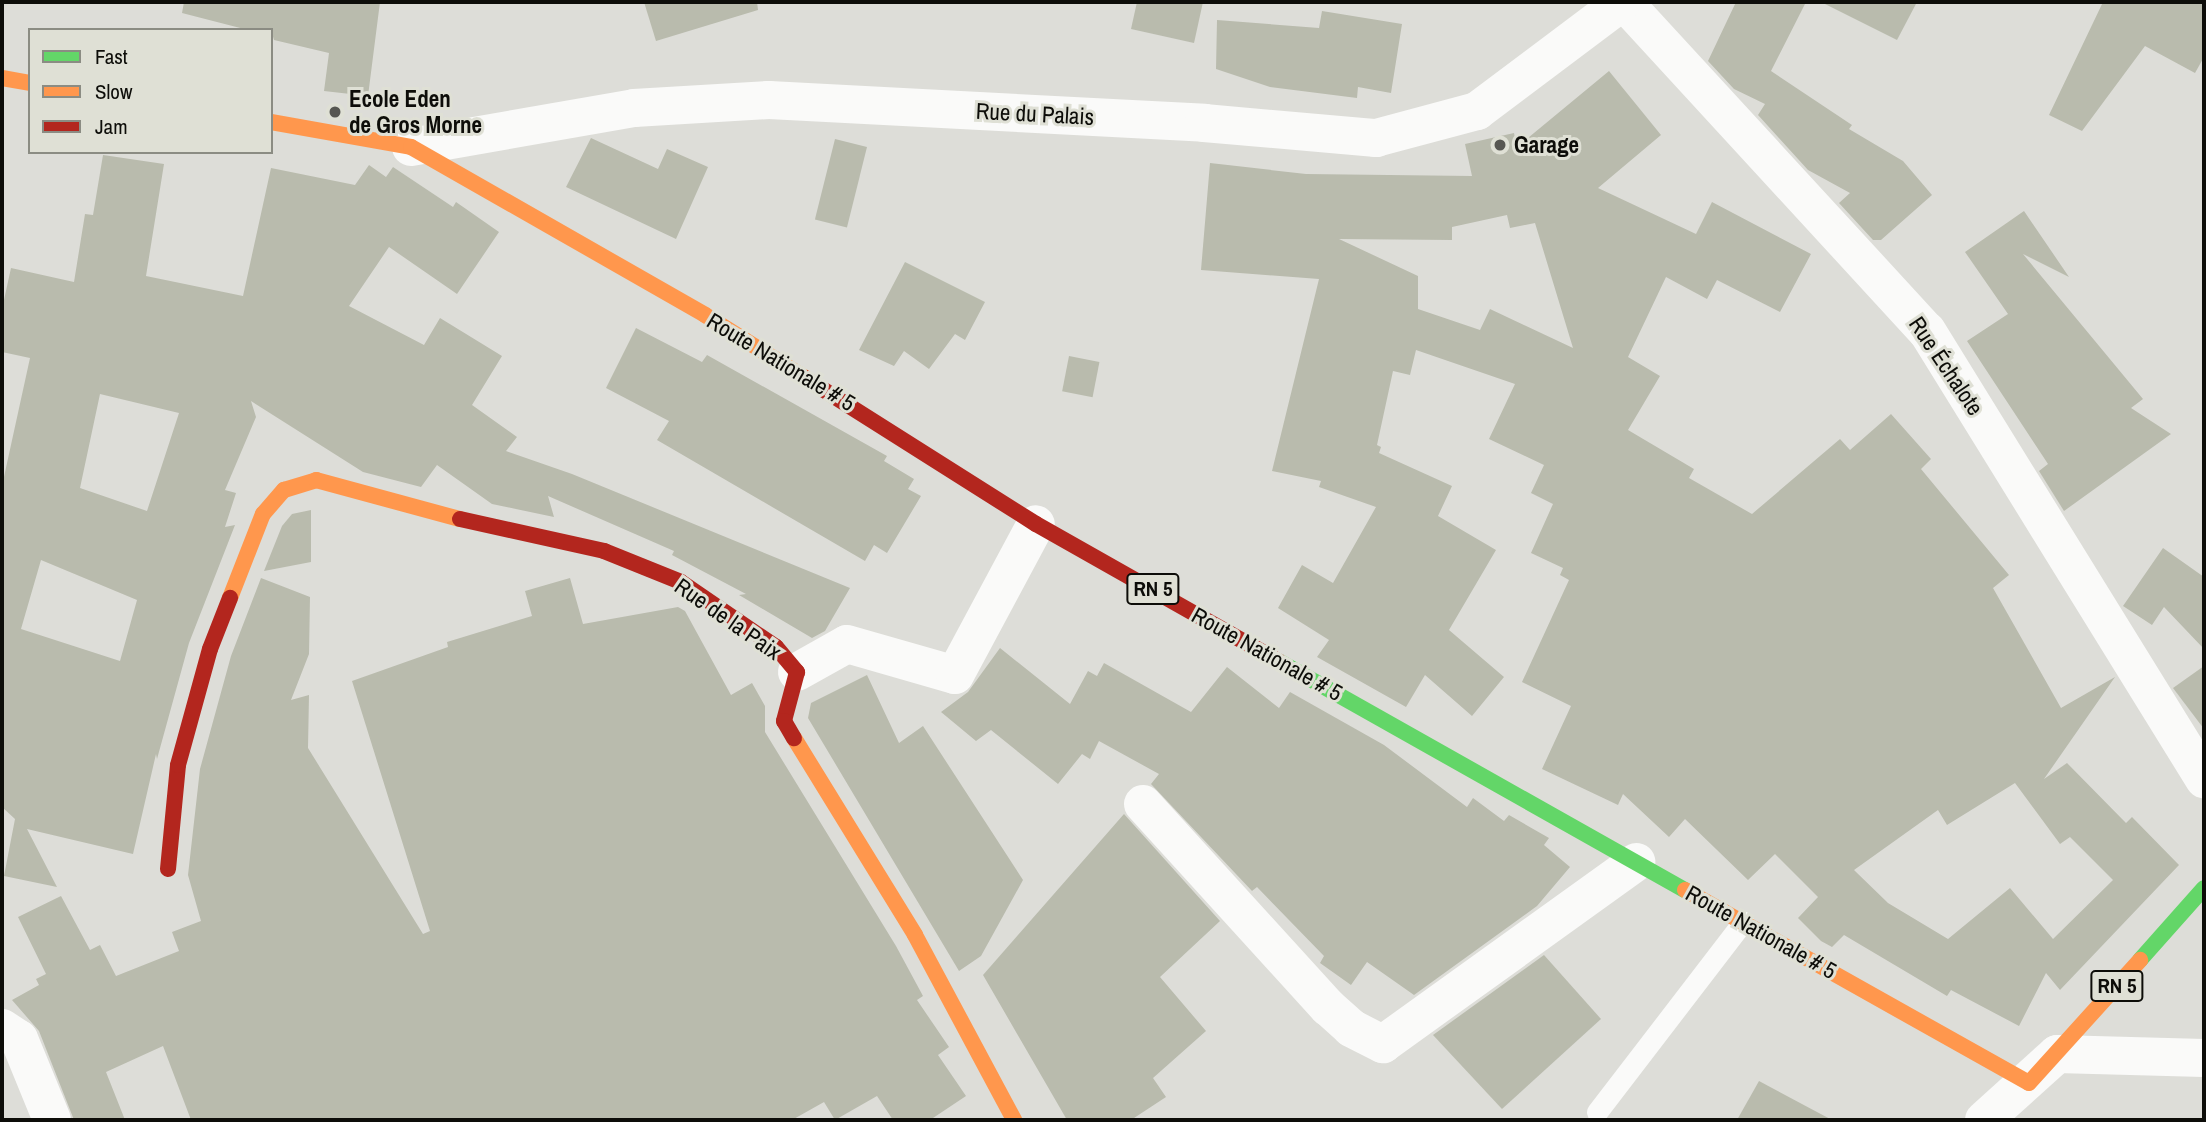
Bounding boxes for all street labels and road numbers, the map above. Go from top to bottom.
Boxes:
street label: Rue du Palais [975,97,1095,131]
street label: Route Nationale # 5 [702,307,860,417]
street label: Rue Échalote [1903,311,1989,421]
street label: Rue de la Paix [669,572,787,666]
road number: RN 5 [1125,572,1181,606]
street label: Route Nationale # 5 [1187,601,1347,707]
street label: Route Nationale # 5 [1681,879,1841,985]
road number: RN 5 [2089,968,2145,1004]

